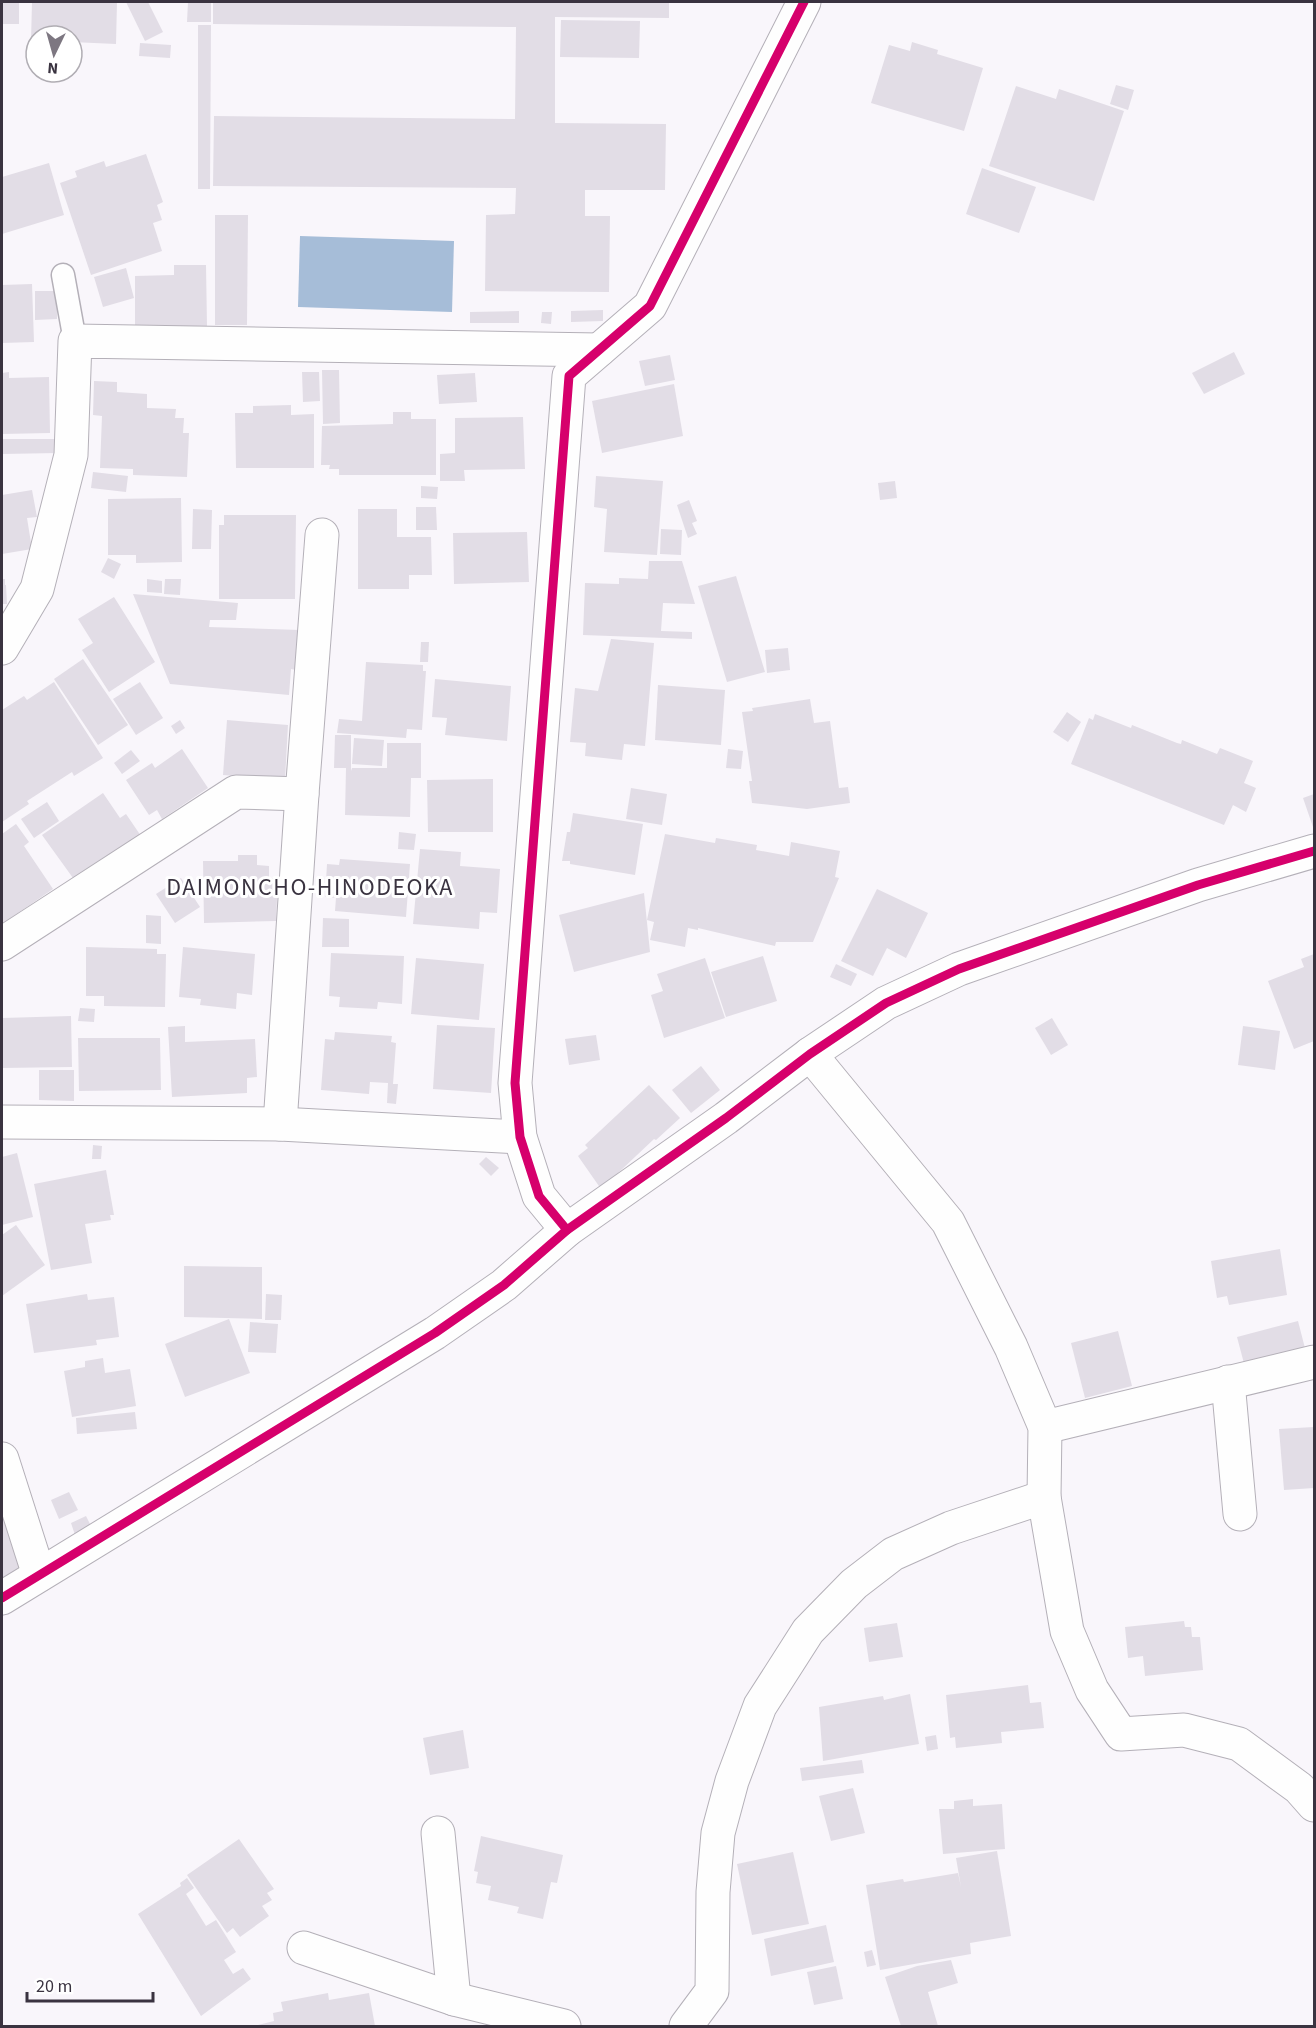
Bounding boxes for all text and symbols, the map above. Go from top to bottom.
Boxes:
north arrow [24,24,84,84]
text: N [47,57,59,79]
district label: DAIMONCHO-HINODEOKA [166,870,454,905]
scale bar [27,1965,153,2003]
text: 20 m [36,1974,72,1999]

